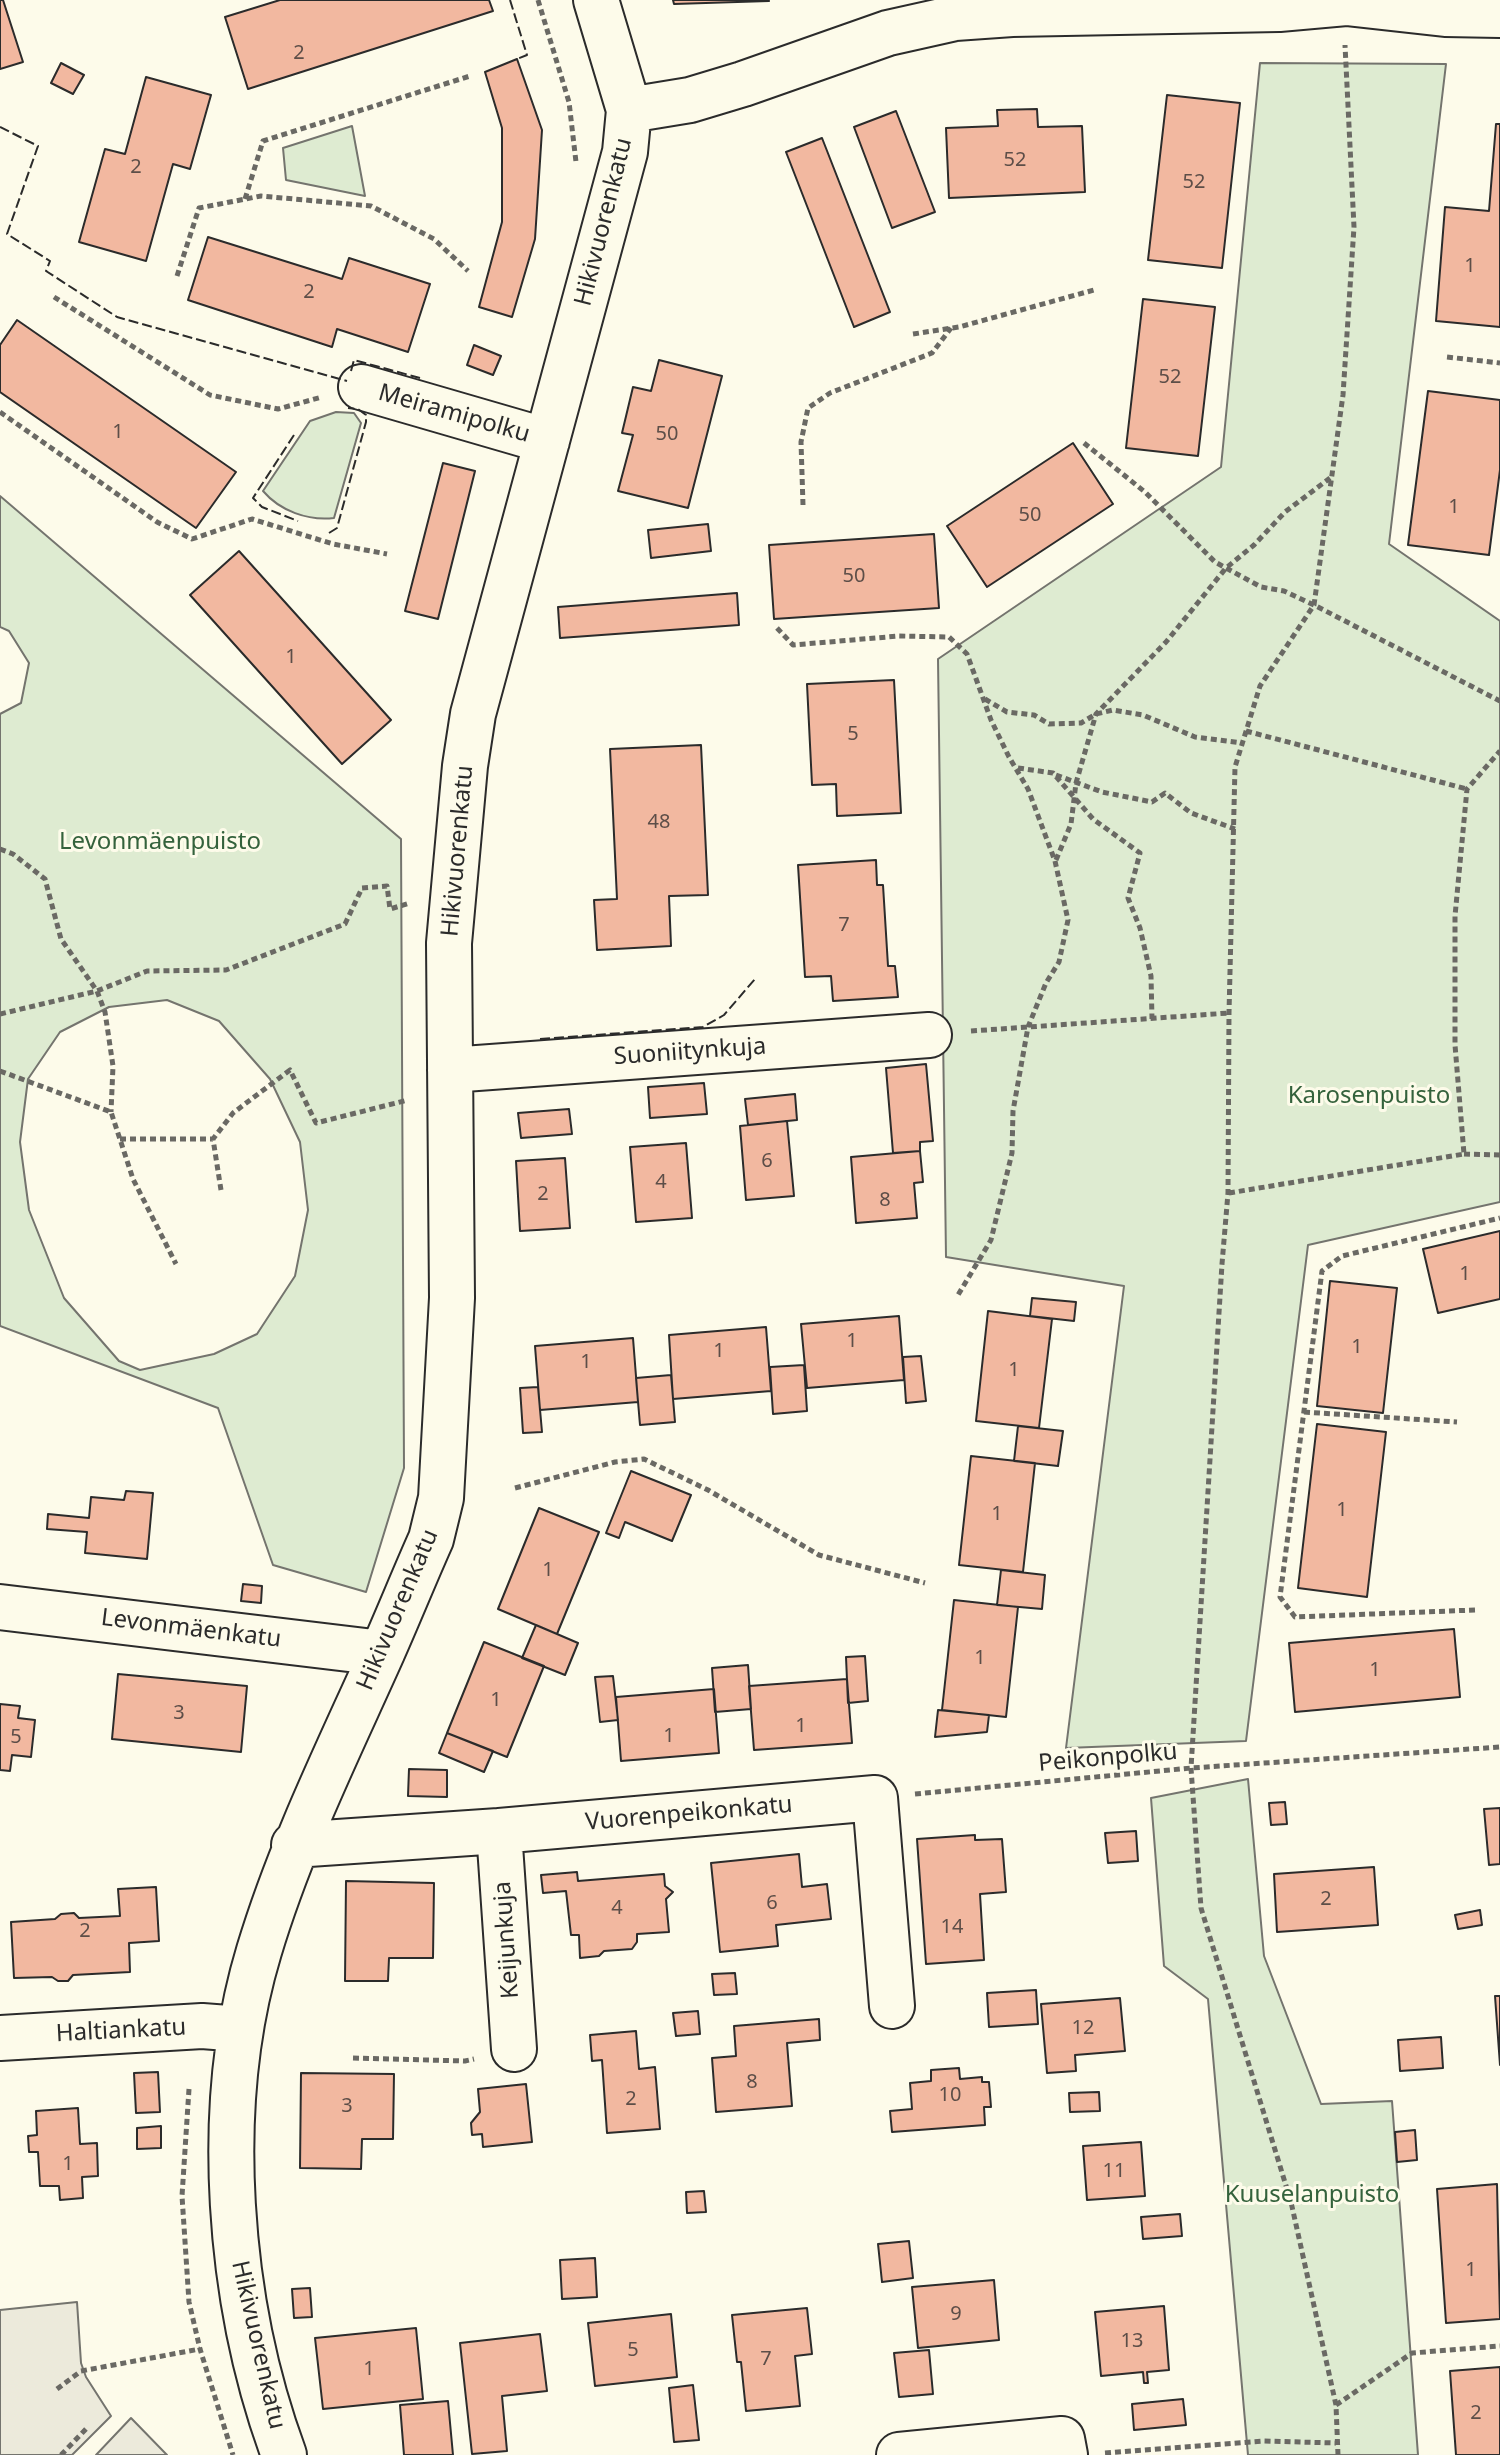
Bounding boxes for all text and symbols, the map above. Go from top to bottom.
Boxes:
house number: 2 [293,41,305,65]
street label: Hikivuorenkatu [569,135,639,309]
house number: 52 [1004,148,1026,172]
house number: 2 [130,155,142,179]
house number: 52 [1183,170,1205,194]
house number: 1 [1464,254,1476,278]
house number: 2 [303,280,315,304]
house number: 52 [1159,365,1181,389]
street label: Meiramipolku [375,379,533,449]
house number: 1 [112,420,124,444]
house number: 50 [656,422,678,446]
house number: 1 [1448,495,1460,519]
house number: 50 [1019,503,1041,527]
house number: 50 [843,564,865,588]
house number: 1 [285,645,297,669]
house number: 5 [847,722,859,746]
street label: Hikivuorenkatu [436,764,480,938]
house number: 48 [648,810,670,834]
park label: Levonmäenpuisto [59,828,261,856]
house number: 7 [838,913,850,937]
street label: Suoniitynkuja [613,1032,767,1072]
park label: Karosenpuisto [1288,1082,1450,1110]
house number: 6 [761,1149,773,1173]
house number: 4 [655,1170,667,1194]
house number: 2 [537,1182,549,1206]
house number: 8 [879,1188,891,1212]
house number: 1 [1459,1262,1471,1286]
house number: 1 [846,1329,858,1353]
house number: 1 [1351,1335,1363,1359]
house number: 1 [713,1339,725,1363]
house number: 1 [580,1350,592,1374]
house number: 1 [1008,1358,1020,1382]
house number: 1 [1336,1498,1348,1522]
house number: 1 [991,1502,1003,1526]
street label: Hikivuorenkatu [351,1525,445,1695]
house number: 1 [542,1558,554,1582]
street label: Levonmäenkatu [99,1604,283,1654]
house number: 1 [974,1646,986,1670]
house number: 1 [1369,1658,1381,1682]
house number: 1 [490,1688,502,1712]
house number: 3 [173,1701,185,1725]
house number: 1 [795,1714,807,1738]
house number: 1 [663,1724,675,1748]
house number: 5 [10,1725,22,1749]
street label: Peikonpolku [1037,1738,1179,1778]
street label: Vuorenpeikonkatu [584,1791,794,1837]
street label: Keijunkuja [489,1880,525,2000]
house number: 2 [1320,1887,1332,1911]
house number: 6 [766,1891,778,1915]
house number: 4 [611,1896,623,1920]
house number: 14 [941,1915,963,1939]
house number: 2 [79,1919,91,1943]
street label: Haltiankatu [55,2013,187,2049]
house number: 12 [1072,2016,1094,2040]
house number: 8 [746,2070,758,2094]
house number: 10 [939,2083,961,2107]
house number: 2 [625,2087,637,2111]
house number: 3 [341,2094,353,2118]
house number: 1 [62,2152,74,2176]
house number: 11 [1103,2159,1125,2183]
park label: Kuuselanpuisto [1225,2181,1399,2209]
street label: Hikivuorenkatu [225,2258,291,2432]
house number: 1 [1465,2258,1477,2282]
house number: 9 [950,2302,962,2326]
house number: 13 [1121,2329,1143,2353]
house number: 5 [627,2338,639,2362]
house number: 7 [760,2347,772,2371]
house number: 1 [363,2357,375,2381]
house number: 2 [1470,2401,1482,2425]

